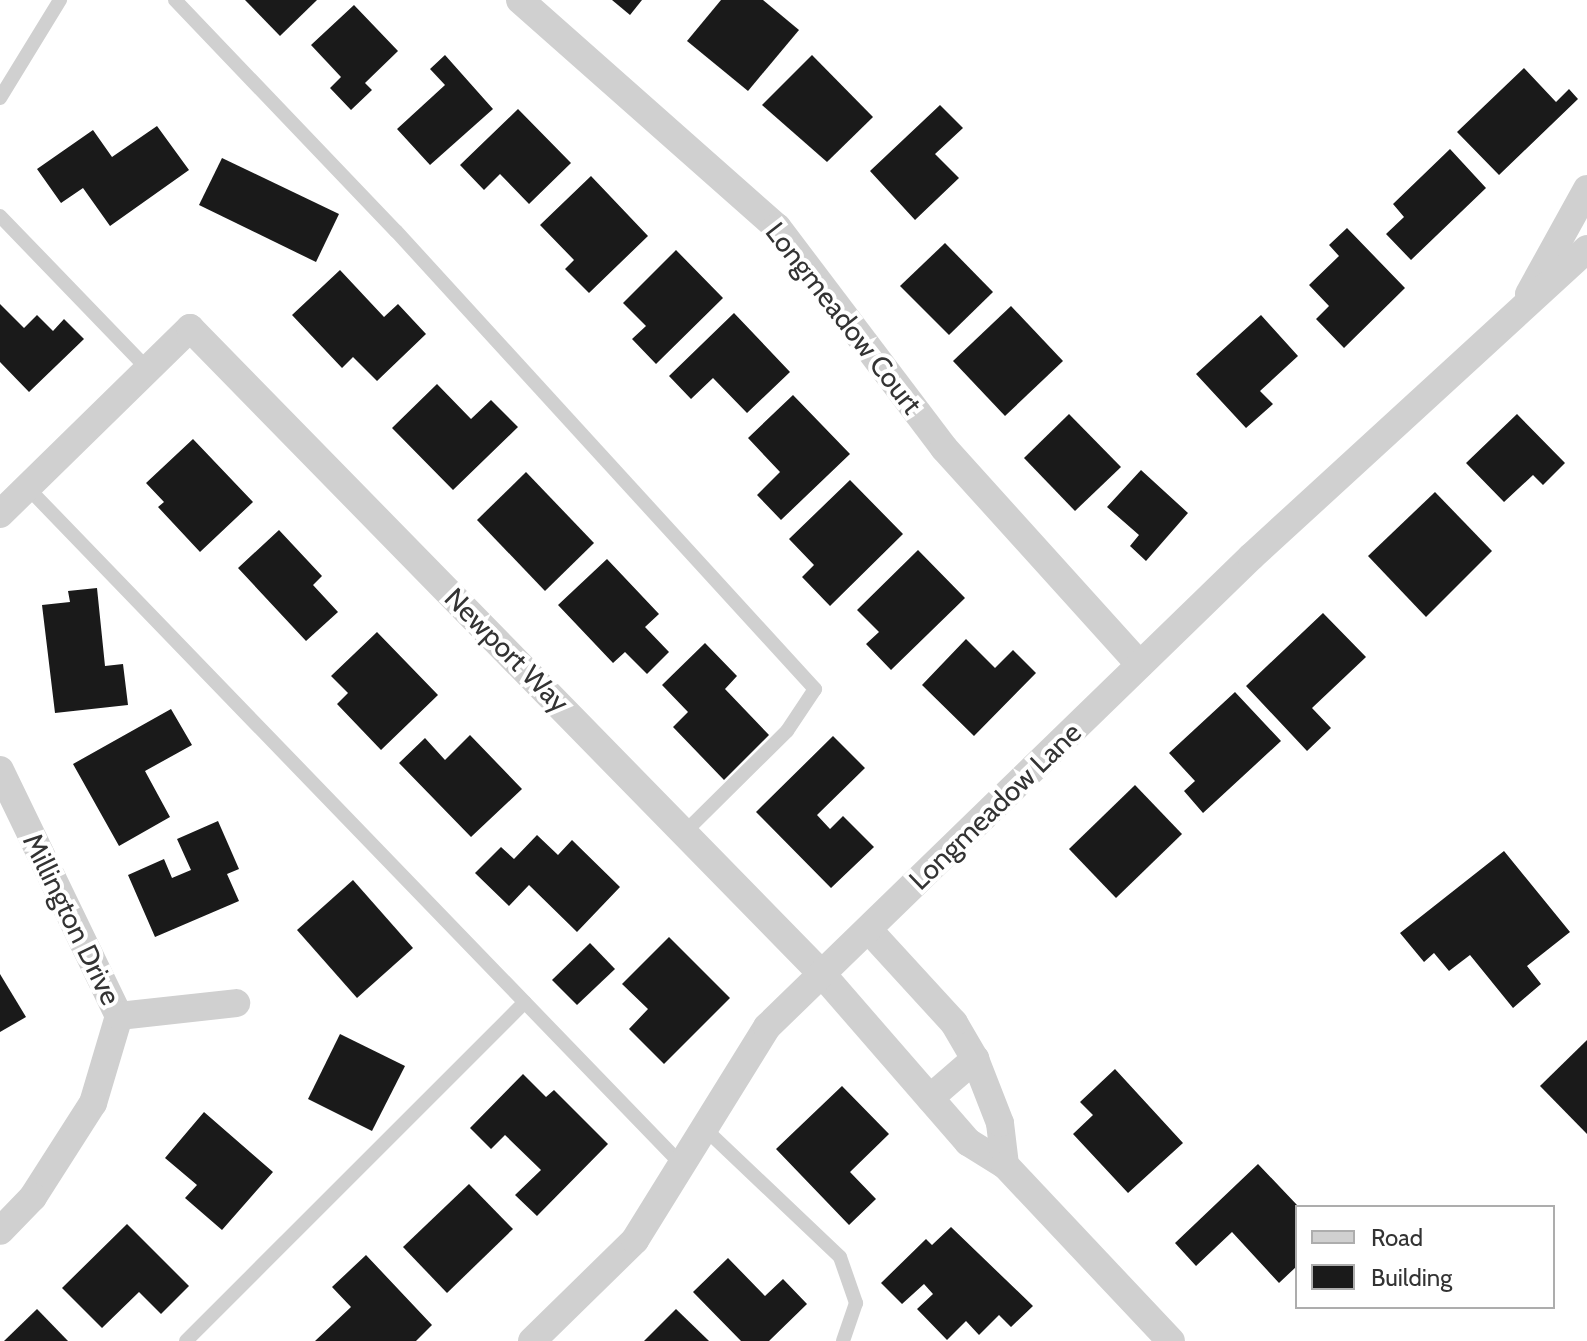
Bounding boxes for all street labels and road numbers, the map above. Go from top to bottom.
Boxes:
street label: Longmeadow Court [759,216,929,420]
street label: Newport Way [438,581,576,719]
street label: Longmeadow Lane [902,715,1088,897]
street label: Millington Drive [16,828,128,1010]

